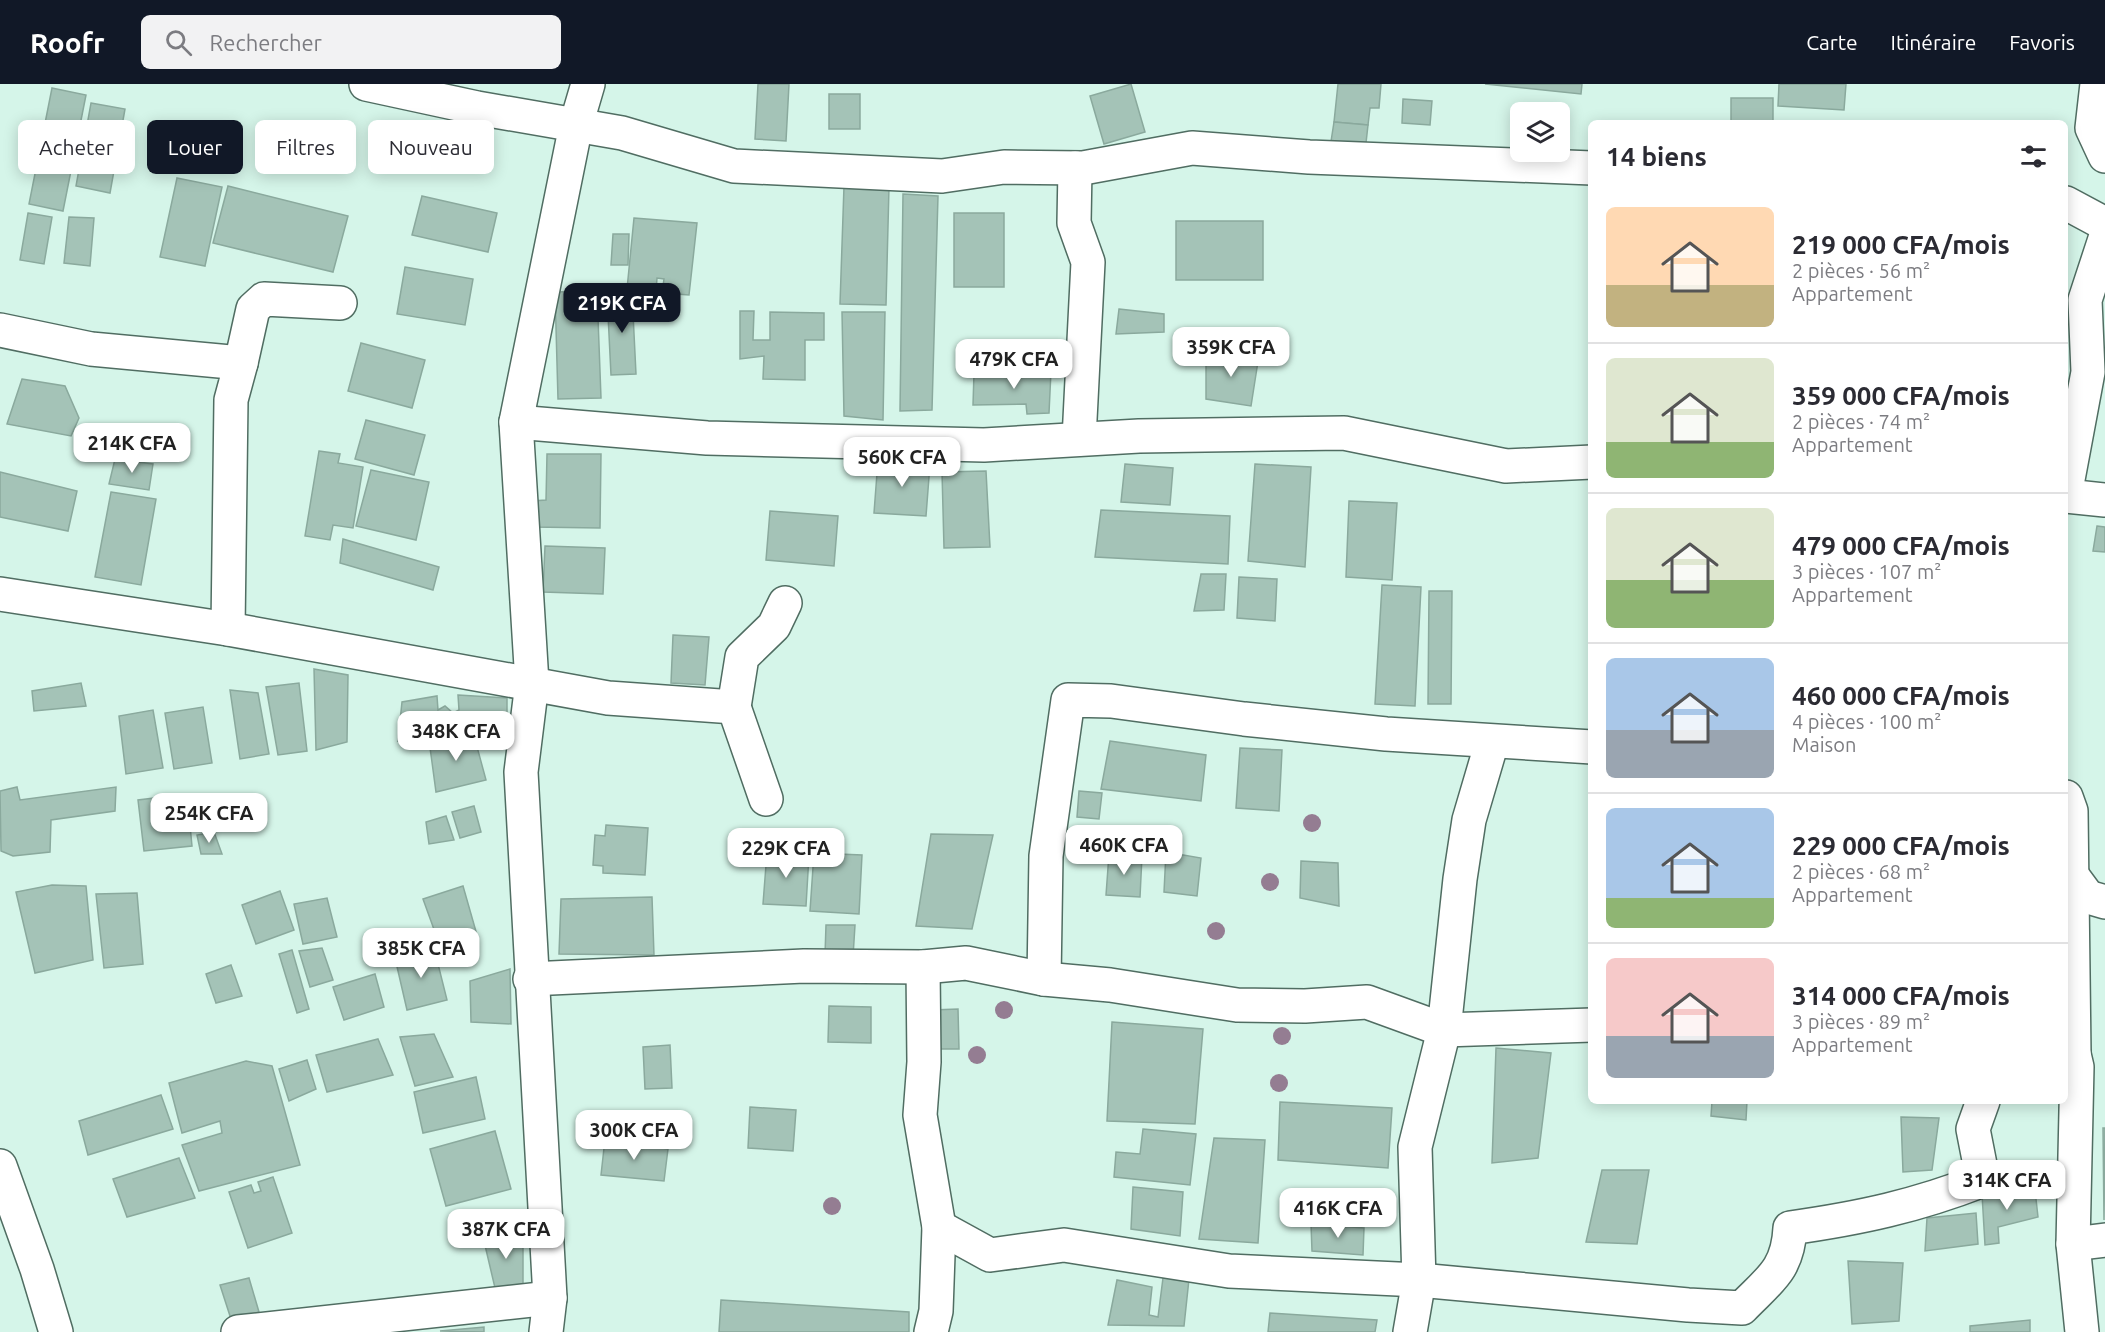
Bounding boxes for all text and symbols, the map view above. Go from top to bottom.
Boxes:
search box [141,15,561,69]
icon: search [162,26,195,59]
text: Roofr [30,27,105,58]
text: Rechercher [210,30,322,55]
text: Carte [1806,30,1858,54]
text: Itinéraire [1891,30,1976,54]
text: Favoris [2009,30,2075,54]
map controls [1510,102,1570,162]
button: layers [1510,102,1570,162]
chip: Acheter [18,120,135,174]
chip: Louer [147,120,243,174]
chip: Filtres [255,120,356,174]
chip: Nouveau [368,120,494,174]
icon: filters [2017,140,2050,173]
text: 14 biens [1606,142,1707,171]
text: 219 000 CFA/mois [1792,230,2010,259]
icon: home [1654,231,1726,303]
text: 2 pièces · 56 m² [1792,259,1930,282]
text: Appartement [1792,282,1913,305]
pin: 219K CFA [560,283,684,334]
text: 219K CFA [577,291,667,314]
pin: 359K CFA [1169,327,1293,378]
text: 359K CFA [1186,335,1276,358]
pin: 479K CFA [952,339,1076,390]
text: 479K CFA [969,347,1059,370]
text: 359 000 CFA/mois [1792,381,2010,410]
icon: home [1654,382,1726,454]
text: 2 pièces · 74 m² [1792,410,1930,433]
pin: 214K CFA [70,423,194,474]
text: 214K CFA [87,431,177,454]
text: Appartement [1792,433,1913,456]
pin: 560K CFA [840,437,964,488]
text: 560K CFA [857,445,947,468]
text: 479 000 CFA/mois [1792,531,2010,560]
icon: home [1654,532,1726,604]
text: 3 pièces · 107 m² [1792,560,1941,583]
text: Appartement [1792,583,1913,606]
text: 460 000 CFA/mois [1792,681,2010,710]
icon: home [1654,682,1726,754]
text: 4 pièces · 100 m² [1792,710,1941,733]
pin: 348K CFA [394,711,518,762]
text: 348K CFA [411,719,501,742]
text: Maison [1792,733,1856,756]
pin: 254K CFA [147,793,271,844]
text: 254K CFA [164,801,254,824]
pin: 460K CFA [1062,825,1186,876]
pin: 229K CFA [724,828,848,879]
text: 229 000 CFA/mois [1792,831,2010,860]
icon: home [1654,832,1726,904]
text: 460K CFA [1079,833,1169,856]
text: 229K CFA [741,836,831,859]
text: 2 pièces · 68 m² [1792,860,1930,883]
text: Appartement [1792,883,1913,906]
pin: 385K CFA [359,928,483,979]
text: 385K CFA [376,936,466,959]
text: 314 000 CFA/mois [1792,981,2010,1010]
icon: home [1654,982,1726,1054]
text: 3 pièces · 89 m² [1792,1010,1930,1033]
text: Appartement [1792,1033,1913,1056]
pin: 300K CFA [572,1110,696,1161]
text: 300K CFA [589,1118,679,1141]
pin: 314K CFA [1945,1160,2069,1211]
text: 314K CFA [1962,1168,2052,1191]
pin: 416K CFA [1276,1188,1400,1239]
text: 416K CFA [1293,1196,1383,1219]
pin: 387K CFA [444,1209,568,1260]
text: 387K CFA [461,1217,551,1240]

